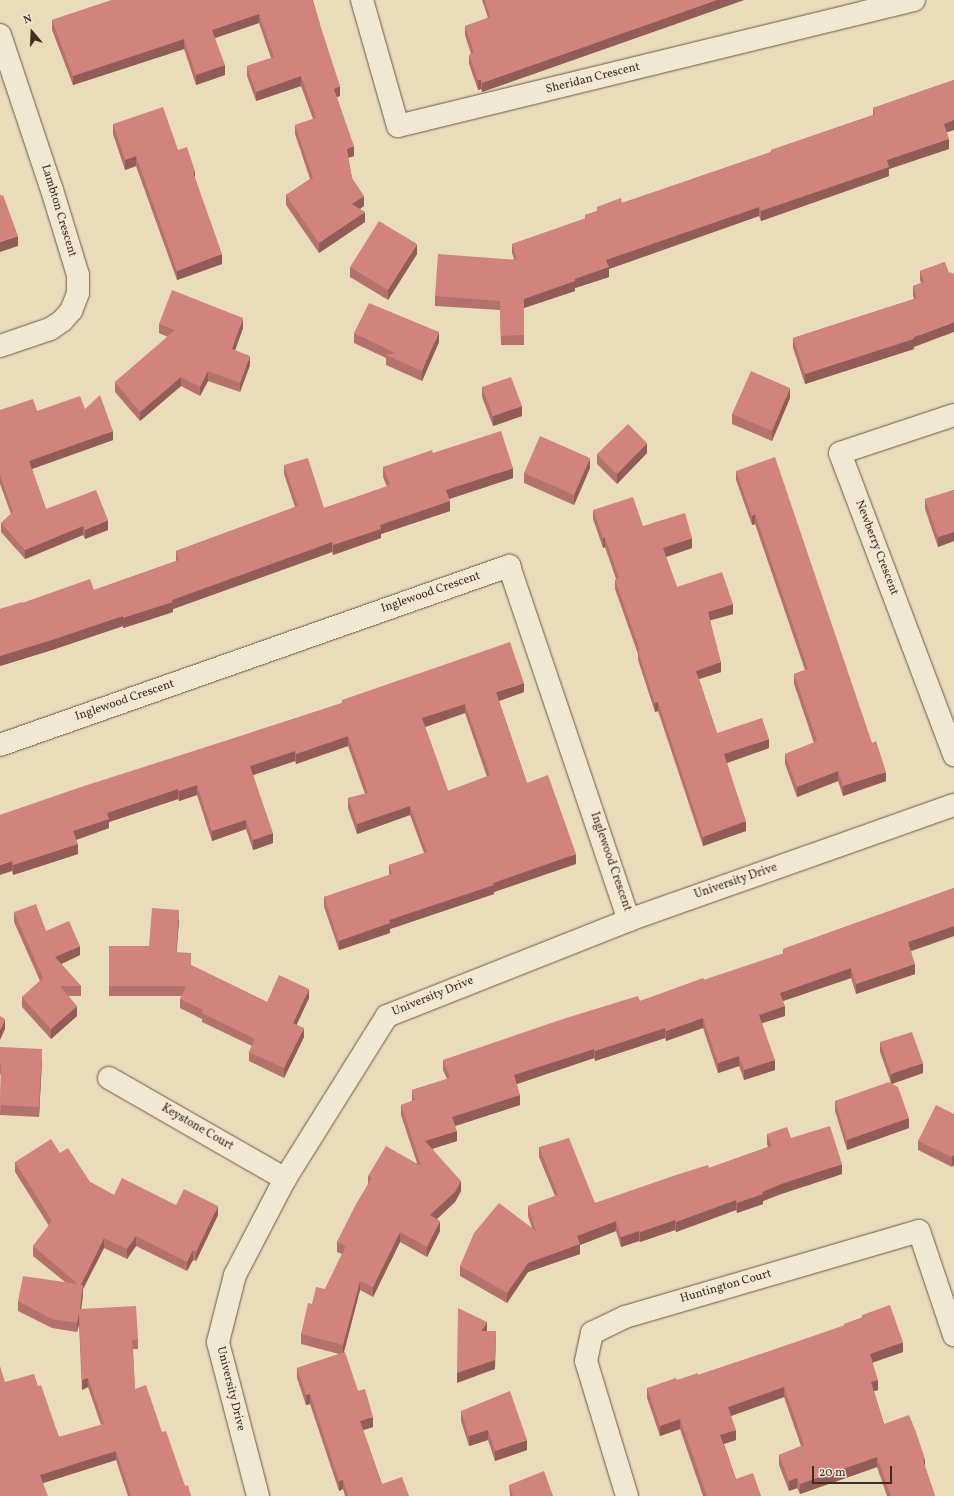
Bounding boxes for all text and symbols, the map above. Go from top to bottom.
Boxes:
north arrow [12,12,52,52]
text: N [22,12,34,29]
street label: Sheridan Crescent [544,60,642,98]
street label: Lambton Crescent [37,163,79,259]
street label: Newberry Crescent [851,498,901,598]
street label: Inglewood Crescent [380,569,482,617]
street label: Inglewood Crescent [74,677,176,725]
street label: Inglewood Crescent [586,811,634,913]
street label: University Drive [693,861,779,903]
street label: University Drive [390,974,476,1020]
street label: Keystone Court [158,1102,236,1154]
street label: Huntington Court [679,1267,773,1307]
street label: University Drive [212,1345,248,1433]
scale bar [814,1458,894,1484]
text: 20 m [819,1465,846,1481]

